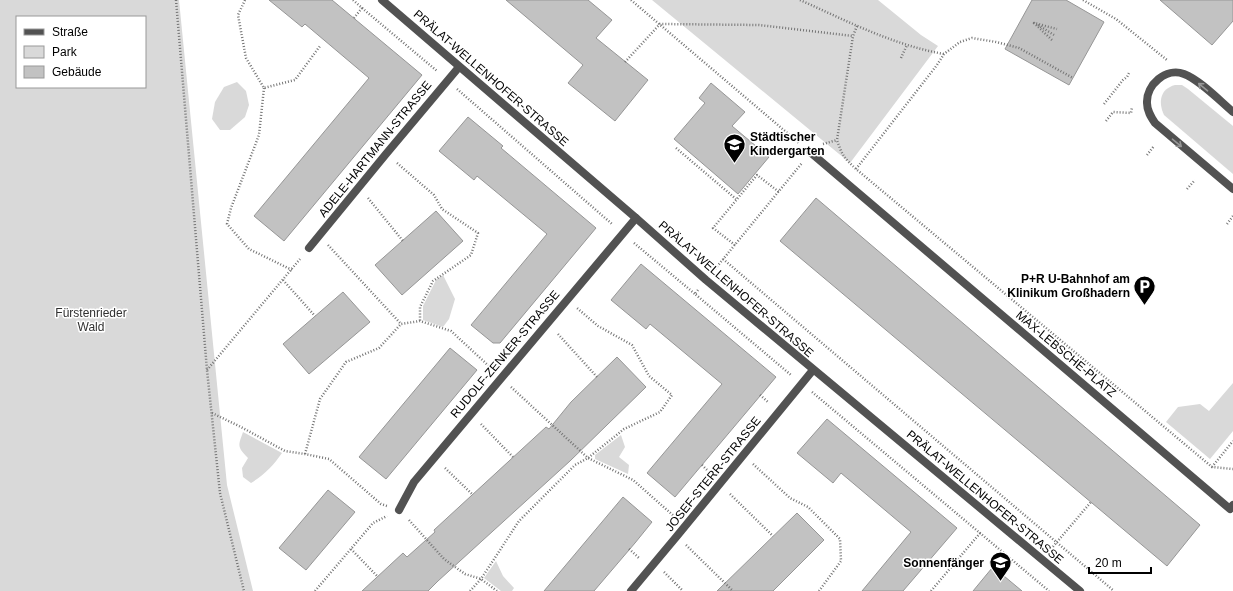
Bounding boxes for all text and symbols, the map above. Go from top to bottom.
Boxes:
street label: PRÄLAT-WELLENHOFER-STRASSE [411,7,571,149]
legend [16,16,146,88]
text: Straße [52,25,88,39]
text: Park [52,45,78,59]
text: Gebäude [52,65,102,79]
street label: ADELE-HARTMANN-STRASSE [316,78,434,220]
one-way arrow [1198,82,1208,91]
place label: Städtischer Kindergarten [750,130,825,158]
school or university icon: Städtischer Kindergarten [721,131,747,164]
one-way arrow [1172,138,1183,147]
street label: PRÄLAT-WELLENHOFER-STRASSE [656,218,816,360]
place label: P+R U-Bahnhof am Klinikum Großhadern [1007,272,1130,300]
parking icon: P+R U-Bahnhof am Klinikum Großhadern [1132,273,1158,306]
street label: RUDOLF-ZENKER-STRASSE [448,287,562,421]
park label: Fürstenrieder Wald [55,306,127,334]
street label: MAX-LEBSCHE-PLATZ [1013,308,1119,400]
street label: JOSEF-STERR-STRASSE [662,414,764,534]
street label: PRÄLAT-WELLENHOFER-STRASSE [904,427,1066,567]
scale bar [1089,549,1151,575]
school or university icon: Sonnenfänger [987,550,1013,583]
place label: Sonnenfänger [903,556,984,570]
text: 20 m [1095,556,1122,570]

